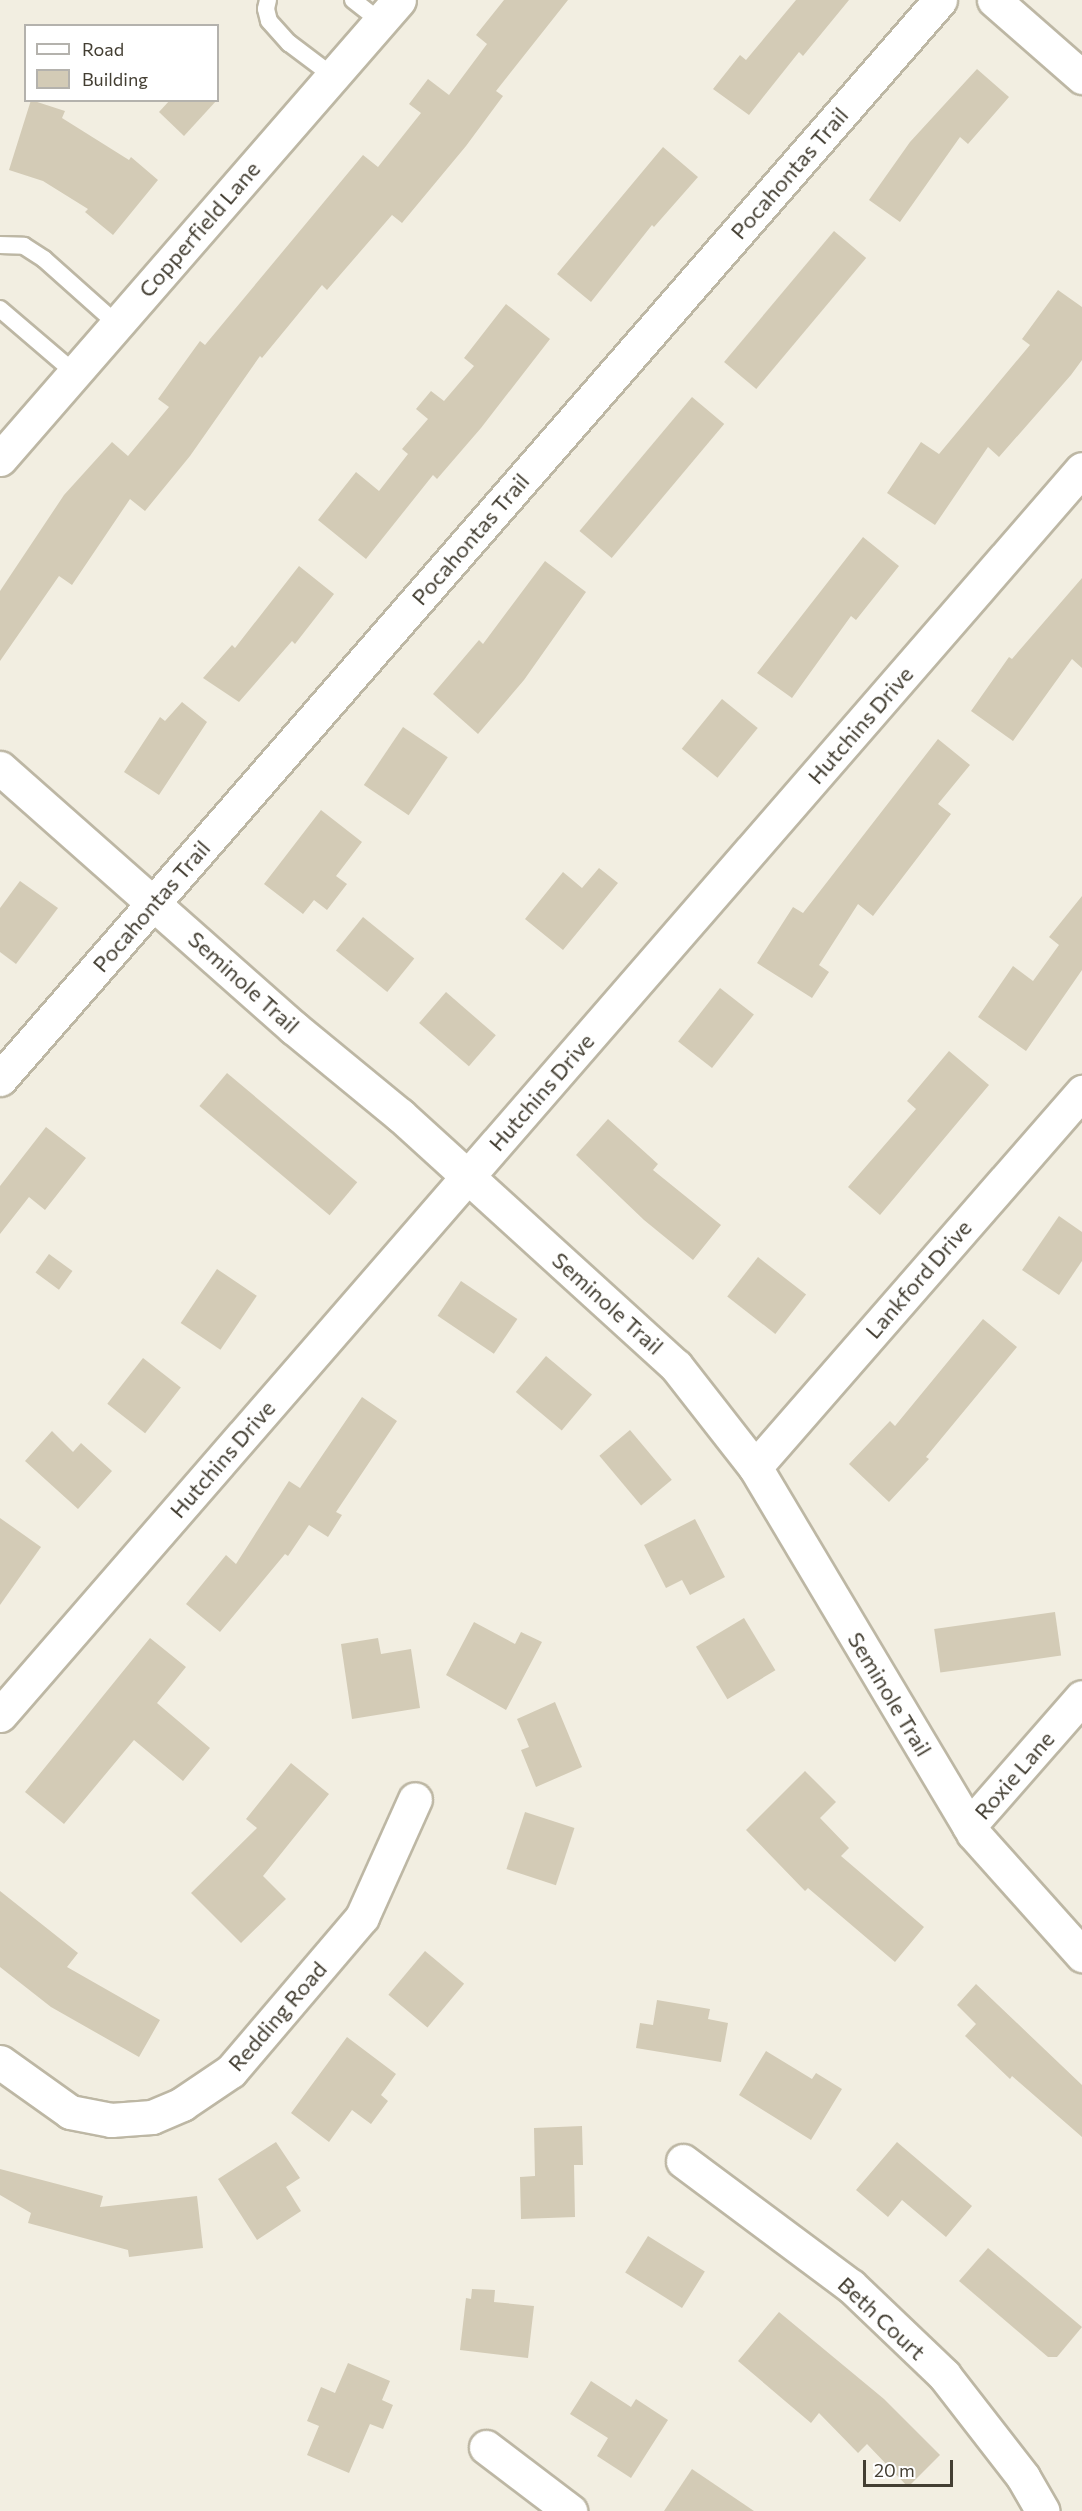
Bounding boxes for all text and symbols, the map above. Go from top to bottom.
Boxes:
legend [24,24,219,102]
text: Road [82,38,124,60]
text: Building [82,68,148,90]
street label: Pocahontas Trail [725,102,853,244]
street label: Copperfield Lane [133,156,265,302]
street label: Pocahontas Trail [406,468,534,610]
street label: Hutchins Drive [802,661,918,789]
street label: Pocahontas Trail [87,835,215,977]
street label: Seminole Trail [183,925,305,1039]
street label: Hutchins Drive [483,1028,599,1156]
street label: Lankford Drive [859,1214,977,1344]
street label: Seminole Trail [547,1246,669,1360]
street label: Hutchins Drive [164,1395,280,1523]
street label: Seminole Trail [843,1627,937,1761]
street label: Roxie Lane [969,1726,1059,1824]
street label: Redding Road [222,1956,332,2076]
street label: Beth Court [833,2271,931,2365]
scale bar [866,2448,956,2486]
text: 20 m [874,2459,915,2481]

